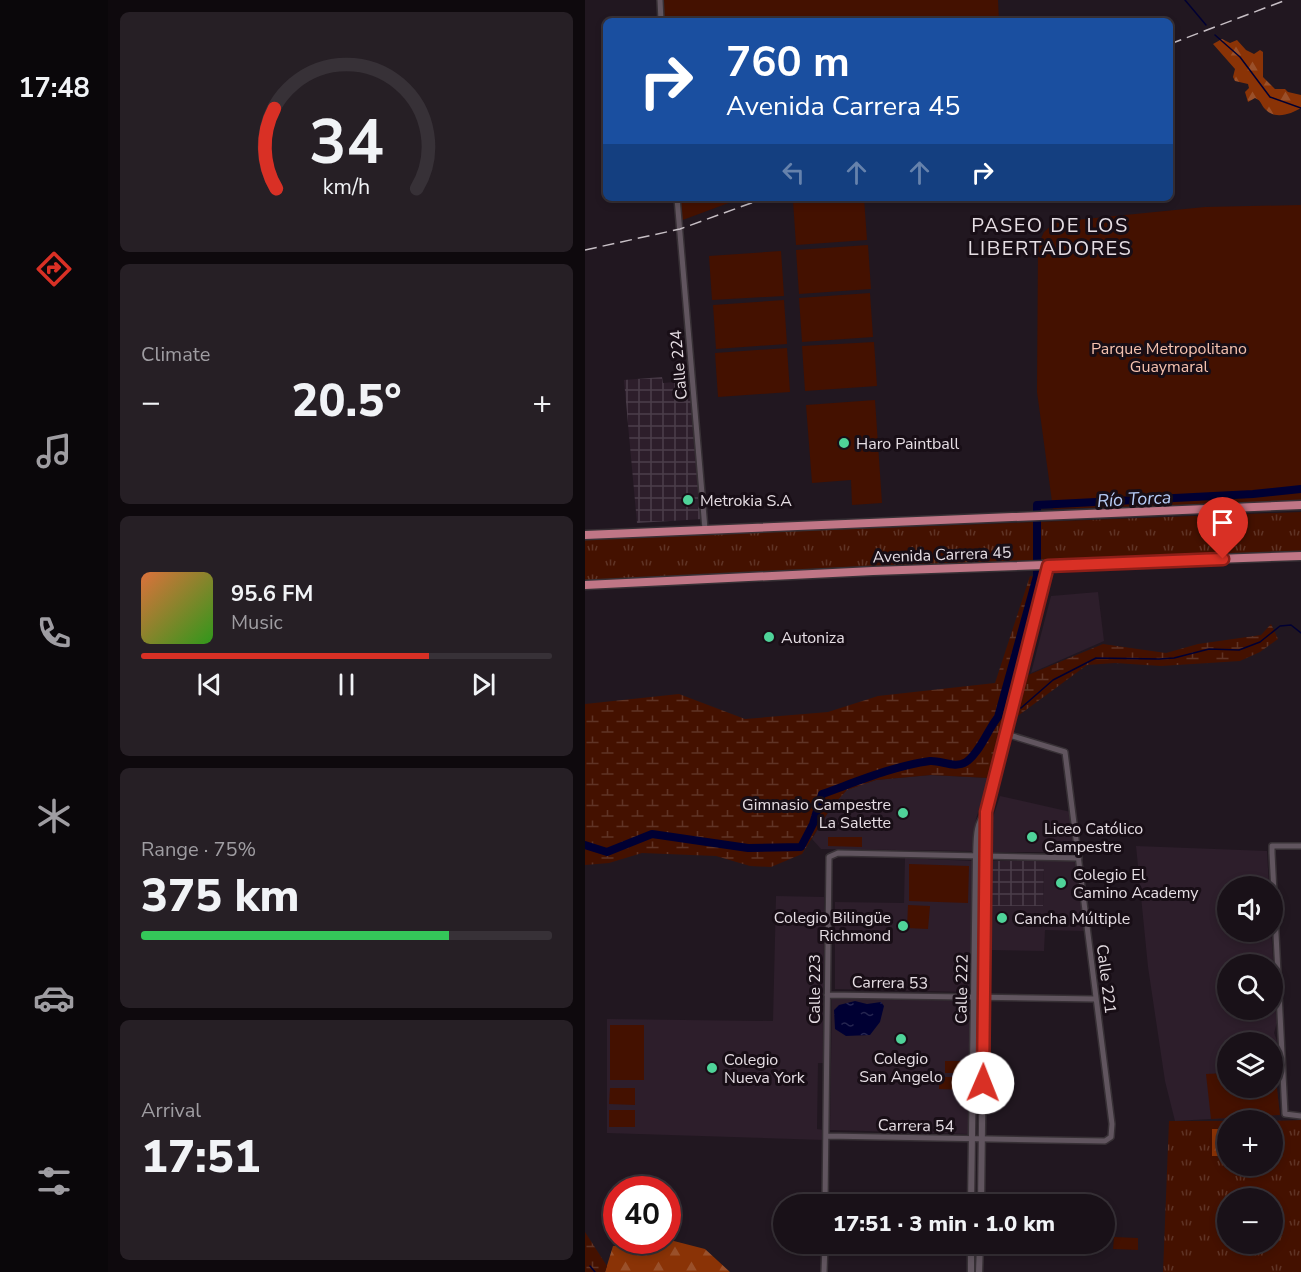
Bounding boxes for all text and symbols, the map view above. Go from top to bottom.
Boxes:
text: 760 m [726,34,850,91]
icon: right [627,42,705,120]
text: 17:48 [18,70,90,107]
text: Avenida Carrera 45 [726,88,960,125]
text: 34 [309,100,384,185]
icon: left [777,156,810,189]
icon: ahead [840,156,873,189]
icon: ahead [903,156,936,189]
icon: right [966,156,999,189]
text: km/h [323,172,370,202]
district label: PASEO DE LOS LIBERTADORES [968,212,1132,262]
icon: directions [33,248,75,290]
street label: Calle 224 [665,329,693,401]
park label: Parque Metropolitano Guaymaral [1091,338,1247,378]
text: Climate [141,341,210,368]
text: 20.5° [292,371,401,432]
text: − [141,380,161,425]
text: + [532,380,552,425]
icon: music [33,430,75,472]
place label: Haro Paintball [856,433,959,455]
marker: Haro Paintball [837,436,851,450]
water label: Río Torca [1096,485,1172,513]
place label: Metrokia S.A [700,490,792,512]
marker: Metrokia S.A [681,493,695,507]
pin [1197,497,1248,559]
icon: arrive [1206,506,1239,539]
street label: Avenida Carrera 45 [872,542,1012,568]
text: 95.6 FM [231,579,313,609]
text: Music [231,609,283,636]
icon: phone [33,612,75,654]
place label: Autoniza [781,627,845,649]
marker: Autoniza [762,630,776,644]
icon: previous [193,668,226,701]
icon: pause [330,668,363,701]
icon: next [467,668,500,701]
place label: Gimnasio Campestre La Salette [742,794,891,834]
icon: climate [33,795,75,837]
marker: Gimnasio Campestre La Salette [896,806,910,820]
place label: Liceo Católico Campestre [1044,818,1143,858]
marker: Liceo Católico Campestre [1025,830,1039,844]
text: Range · 75% [141,836,256,863]
place label: Colegio El Camino Academy [1073,864,1199,904]
text: 375 km [141,866,300,927]
marker: Colegio El Camino Academy [1054,876,1068,890]
map controls [1217,876,1283,1254]
button: sound [1217,876,1283,942]
place label: Colegio Bilingüe Richmond [774,907,891,947]
place label: Cancha Múltiple [1014,908,1130,930]
marker: Cancha Múltiple [995,911,1009,925]
marker: Colegio Bilingüe Richmond [896,919,910,933]
street label: Calle 221 [1091,943,1121,1015]
street label: Calle 223 [804,954,826,1024]
street label: Calle 222 [950,954,974,1024]
button: search [1217,954,1283,1020]
street label: Carrera 53 [852,971,928,995]
icon: car [33,977,75,1019]
marker: Colegio San Angelo [894,1032,908,1046]
button: layers [1217,1032,1283,1098]
place label: Colegio San Angelo [859,1048,943,1088]
place label: Colegio Nueva York [724,1049,806,1089]
position arrow [951,1051,1015,1115]
marker: Colegio Nueva York [705,1061,719,1075]
text: Arrival [141,1097,201,1124]
button: + [1217,1110,1283,1176]
street label: Carrera 54 [878,1114,955,1138]
text: 17:51 [141,1127,261,1188]
icon: filters [33,1160,75,1202]
speed limit sign: 40 [603,1176,681,1254]
button: − [1217,1188,1283,1254]
text: 17:51 · 3 min · 1.0 km [833,1209,1055,1239]

